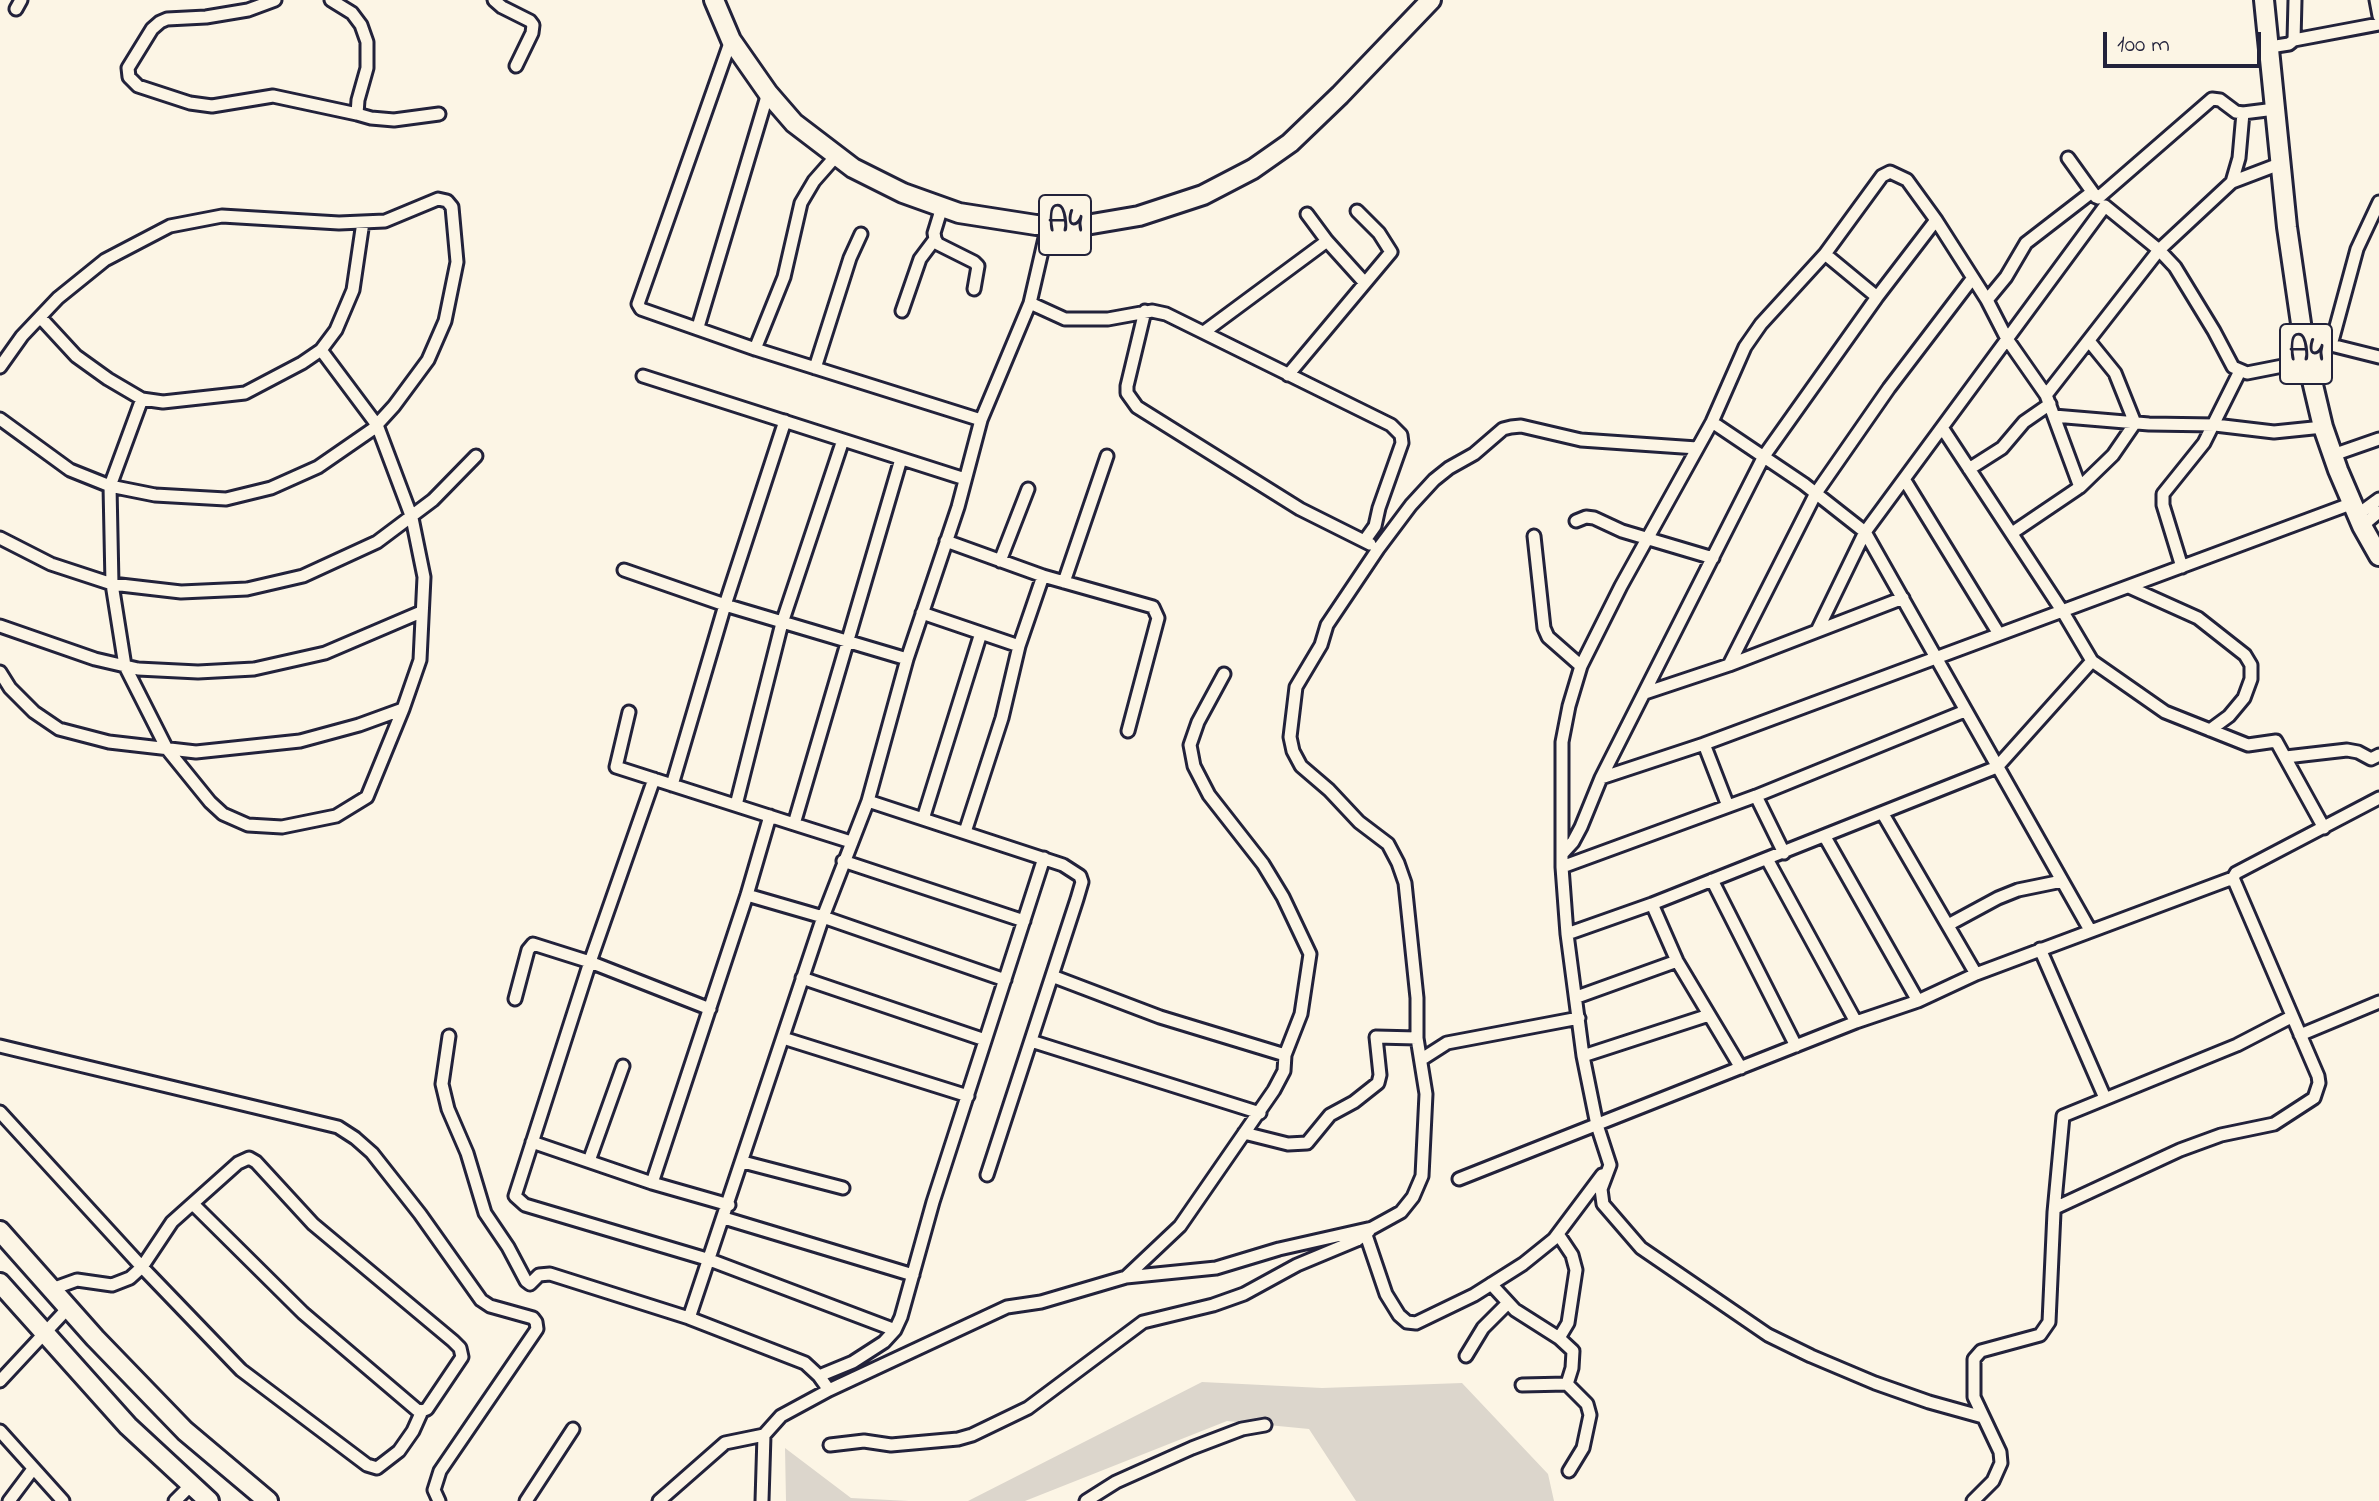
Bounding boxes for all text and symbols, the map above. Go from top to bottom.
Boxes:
scale bar [2107,16,2265,66]
text: 100 m [2117,28,2170,63]
road number: A4 [1039,195,1091,255]
road number: A4 [2280,324,2332,384]

